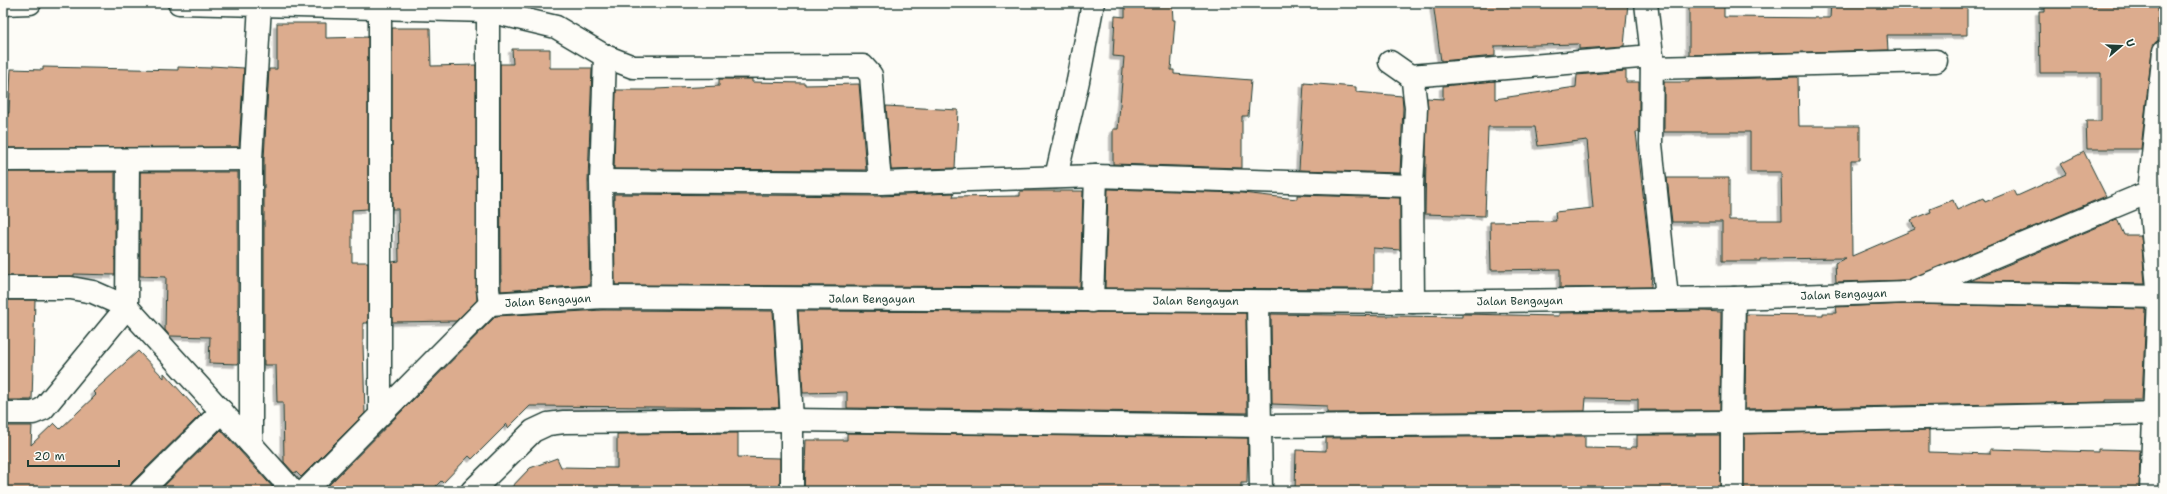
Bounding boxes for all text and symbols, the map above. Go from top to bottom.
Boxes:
north arrow [2101,26,2141,66]
text: U [2122,37,2138,49]
street label: Jalan Bengayan [1800,286,1887,304]
street label: Jalan Bengayan [504,291,592,311]
street label: Jalan Bengayan [829,291,915,307]
street label: Jalan Bengayan [1153,293,1239,309]
street label: Jalan Bengayan [1476,293,1563,309]
scale bar [28,442,119,468]
text: 20 m [34,448,65,464]

